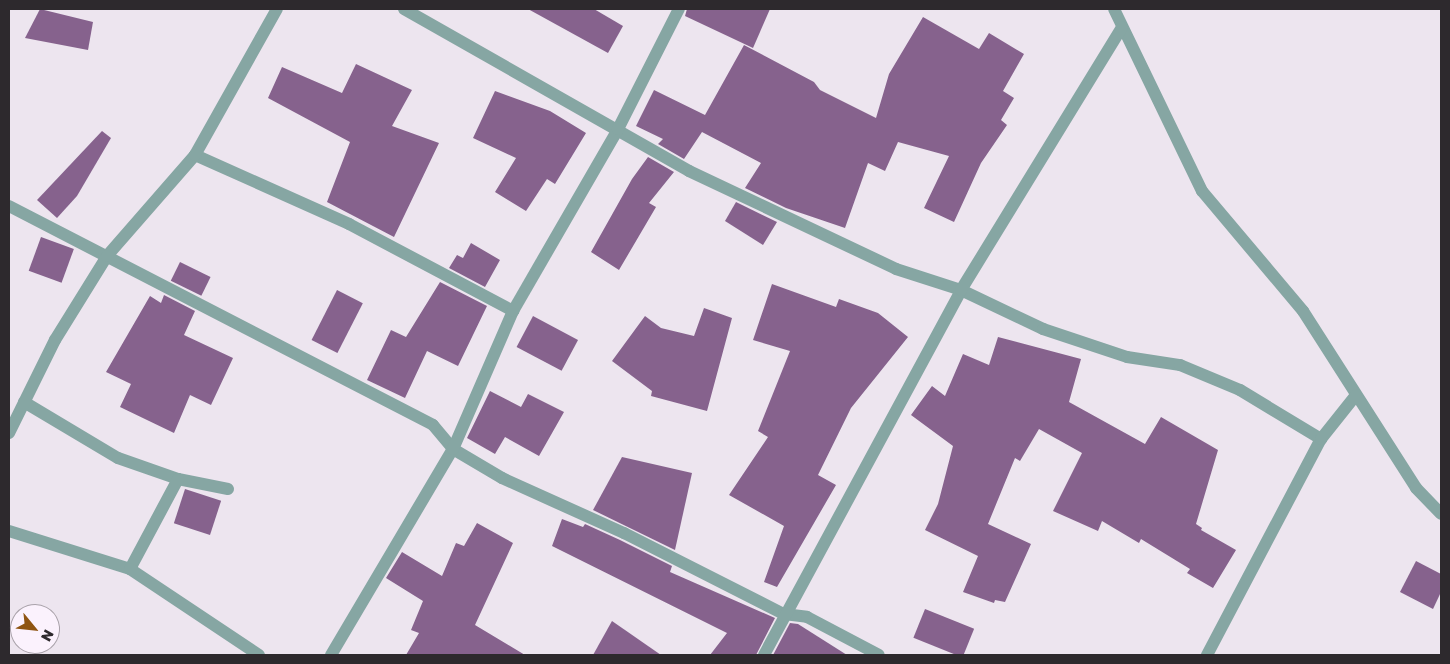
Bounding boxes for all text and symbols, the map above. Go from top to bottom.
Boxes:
north arrow [10,604,60,654]
text: N [38,627,58,644]

